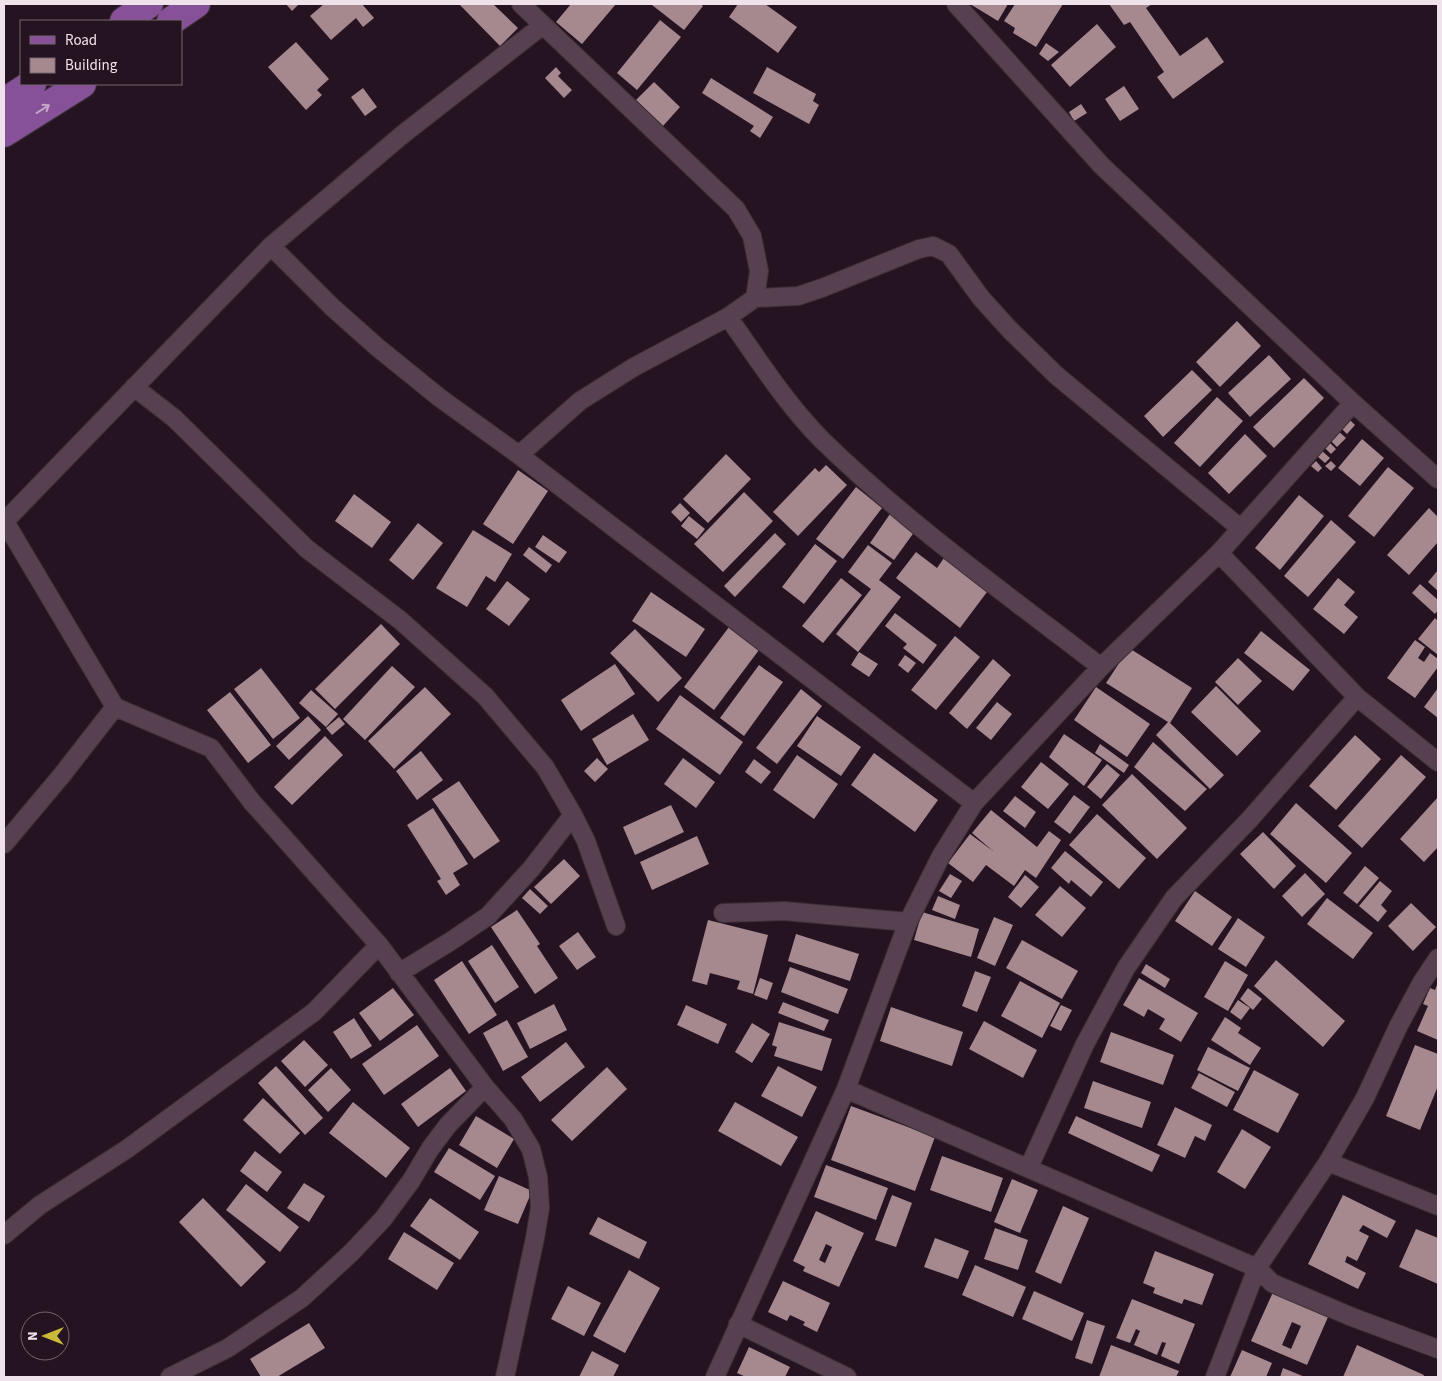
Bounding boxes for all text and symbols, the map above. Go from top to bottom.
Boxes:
legend [20,20,182,85]
text: Road [65,30,97,51]
text: Building [65,55,118,76]
one-way arrow [36,104,50,114]
north arrow [20,1311,70,1361]
text: N [23,1331,43,1341]

